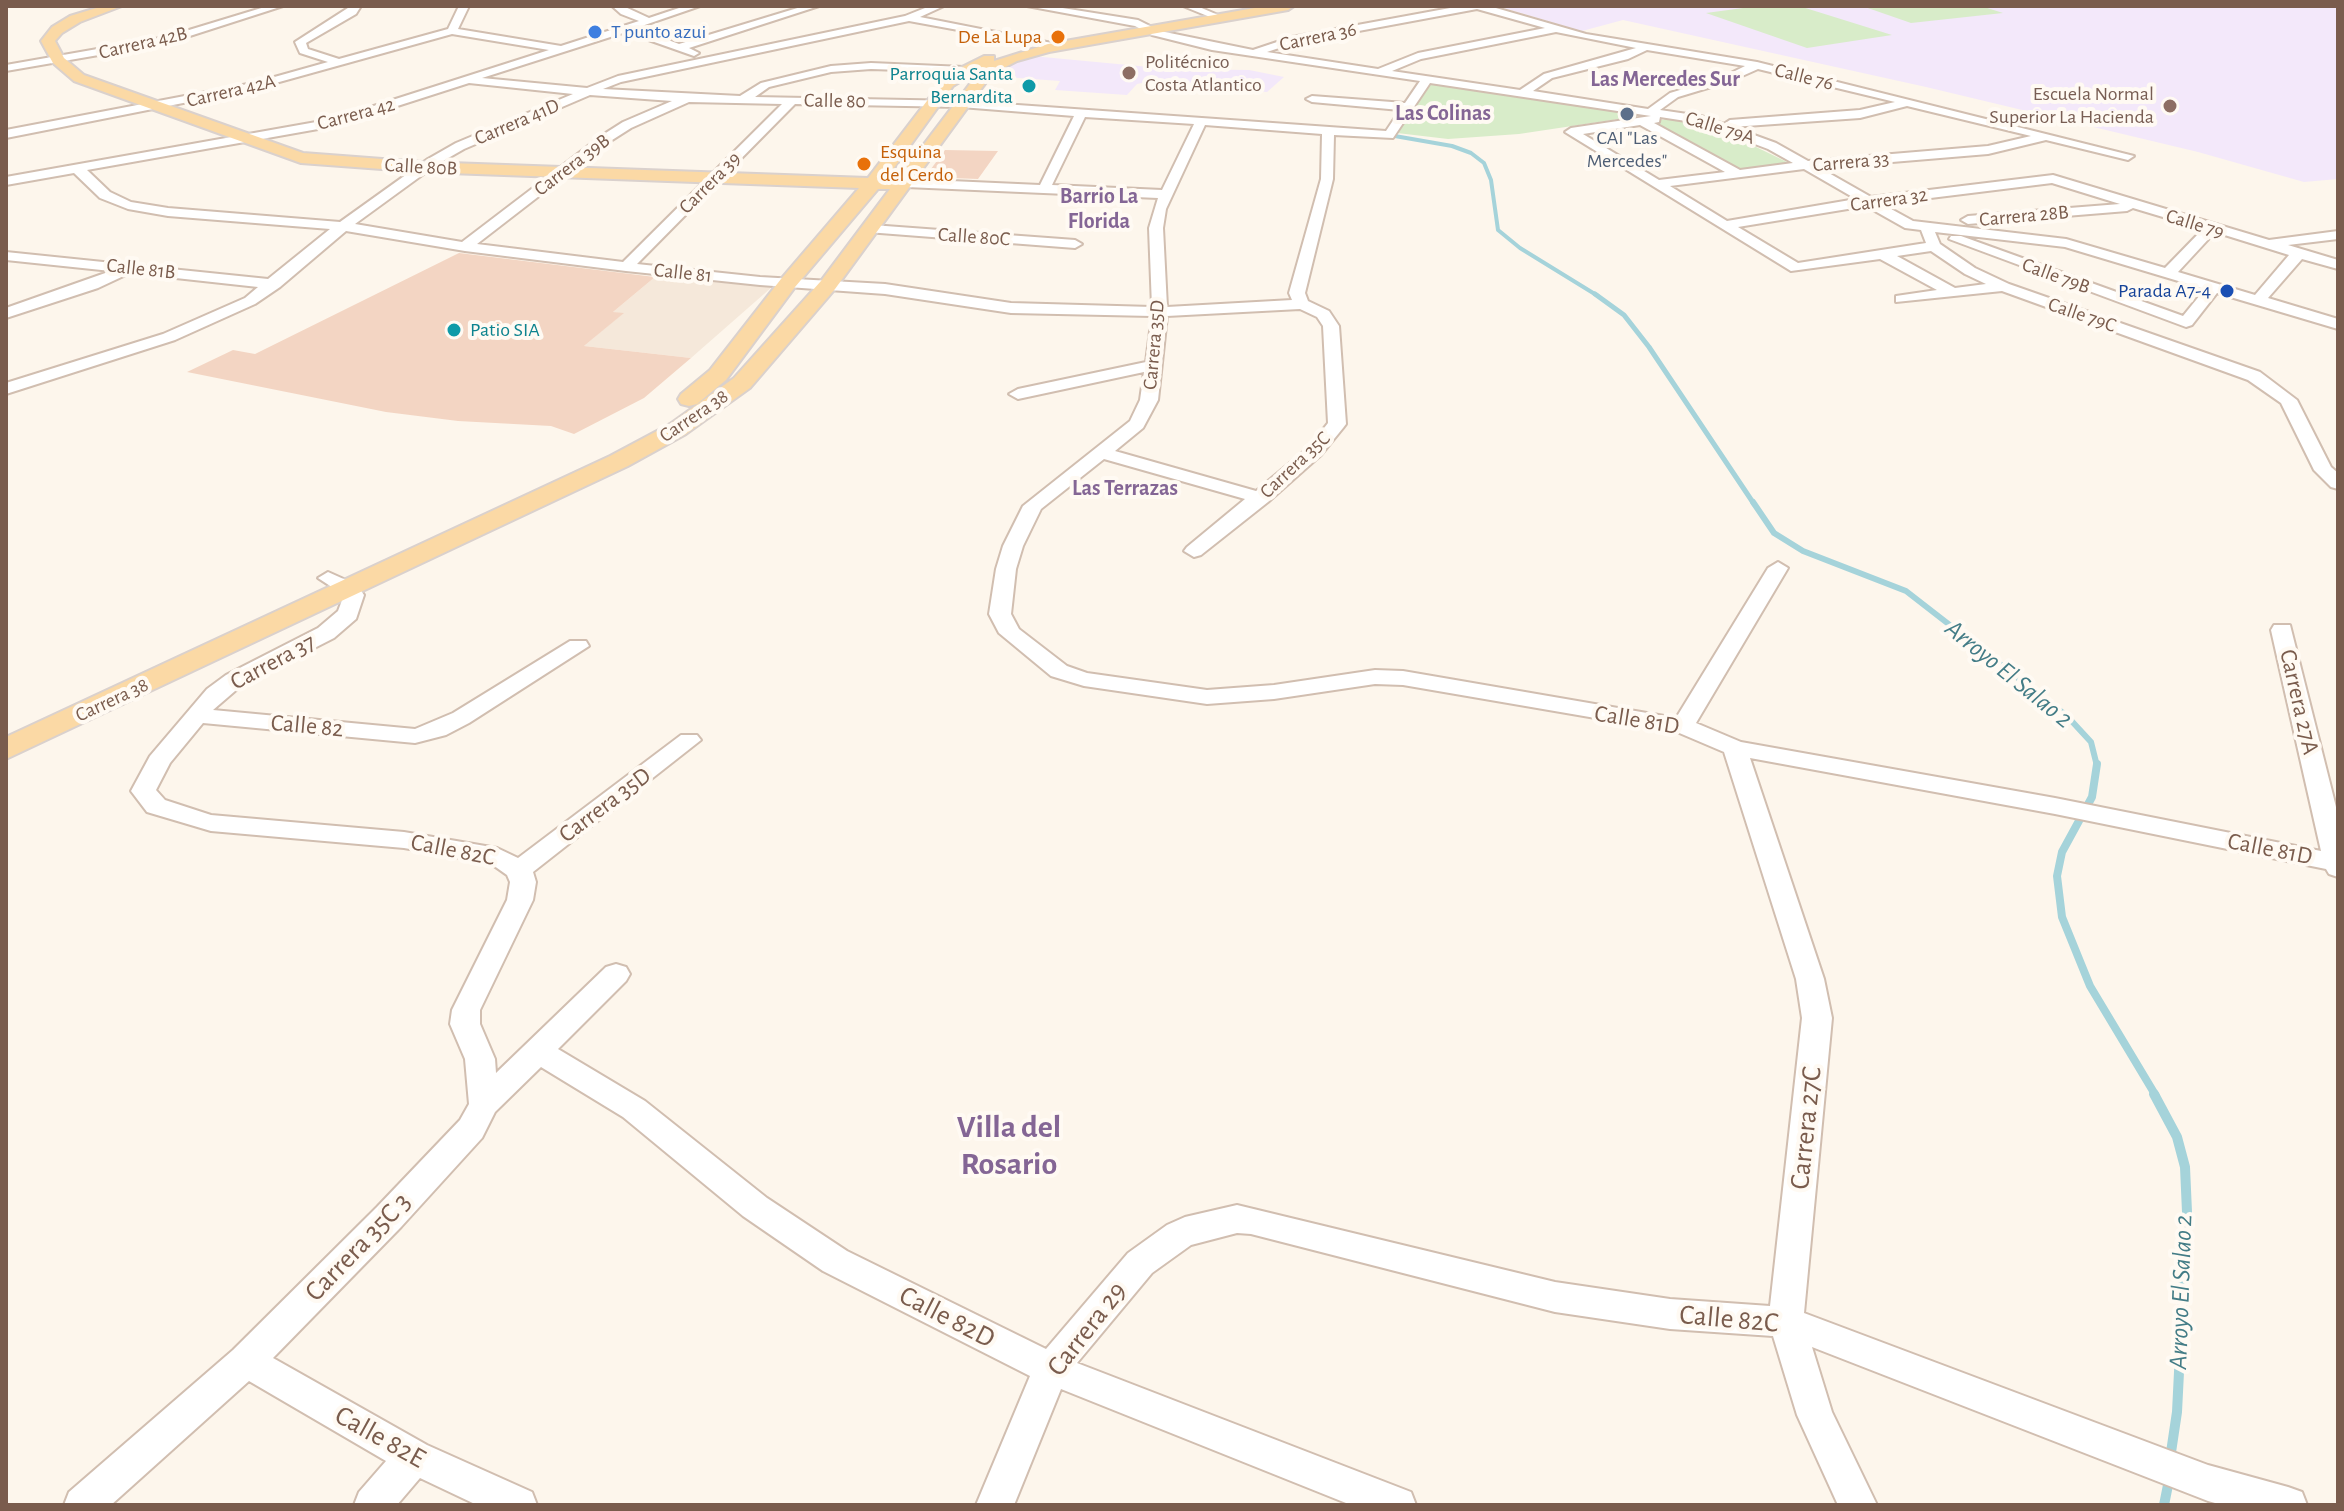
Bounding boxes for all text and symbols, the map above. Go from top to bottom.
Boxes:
street label: Carrera 36 [1277,17,1359,57]
place label: T punto azui [611,20,706,44]
street label: Carrera 42B [97,21,189,65]
marker: T punto azui [586,23,604,41]
place label: De La Lupa [958,25,1042,49]
marker: De La Lupa [1049,28,1067,46]
place label: Politécnico Costa Atlantico [1145,50,1262,97]
street label: Calle 76 [1772,58,1836,96]
place label: Parroquia Santa Bernardita [890,62,1013,109]
marker: Politécnico Costa Atlantico [1120,64,1138,82]
district label: Las Mercedes Sur [1590,66,1740,92]
street label: Carrera 42A [184,69,278,113]
marker: Parroquia Santa Bernardita [1020,77,1038,95]
place label: Escuela Normal Superior La Hacienda [1989,82,2154,129]
street label: Calle 80 [804,88,866,114]
street label: Carrera 42 [315,92,397,136]
street label: Carrera 41D [471,93,563,151]
marker: Escuela Normal Superior La Hacienda [2161,97,2179,115]
district label: Las Colinas [1395,100,1491,126]
marker: CAI "Las Mercedes" [1618,105,1636,123]
street label: Calle 79A [1682,106,1758,150]
place label: CAI "Las Mercedes" [1587,126,1667,173]
street label: Carrera 39B [529,129,615,201]
place label: Esquina del Cerdo [880,140,954,187]
street label: Carrera 39 [674,147,746,219]
street label: Carrera 33 [1812,147,1890,177]
street label: Calle 80B [384,153,458,181]
marker: Esquina del Cerdo [855,155,873,173]
district label: Barrio La Florida [1060,183,1138,234]
street label: Carrera 32 [1849,183,1929,217]
street label: Carrera 28B [1978,200,2070,232]
street label: Calle 79 [2163,204,2227,244]
street label: Calle 80C [937,223,1011,251]
street label: Calle 81B [105,253,177,285]
street label: Calle 79B [2019,253,2093,299]
street label: Calle 81 [653,258,713,288]
place label: Parada A7-4 [2118,279,2211,303]
marker: Parada A7-4 [2218,282,2236,300]
street label: Calle 79C [2045,292,2119,338]
street label: Carrera 35D [1138,299,1170,391]
place label: Patio SIA [470,318,540,342]
marker: Patio SIA [445,321,463,339]
street label: Carrera 38 [655,384,733,448]
street label: Carrera 35C [1255,426,1335,504]
district label: Las Terrazas [1072,475,1178,501]
water label: Arroyo El Salao 2 [1939,613,2079,735]
street label: Carrera 37 [225,628,321,696]
street label: Carrera 27A [2273,647,2325,757]
street label: Carrera 38 [72,673,152,727]
street label: Calle 81D [1592,699,1682,741]
street label: Calle 82 [270,708,344,744]
street label: Carrera 35D [553,761,657,849]
street label: Calle 81D [2225,827,2315,871]
street label: Calle 82C [408,828,498,872]
street label: Carrera 27C [1783,1065,1829,1191]
district label: Villa del Rosario [957,1108,1061,1183]
street label: Carrera 35C 3 [298,1186,418,1308]
water label: Arroyo El Salao 2 [2163,1214,2199,1370]
street label: Carrera 29 [1040,1275,1134,1383]
street label: Calle 82D [894,1279,1000,1355]
street label: Calle 82C [1678,1298,1780,1340]
street label: Calle 82E [329,1398,431,1476]

